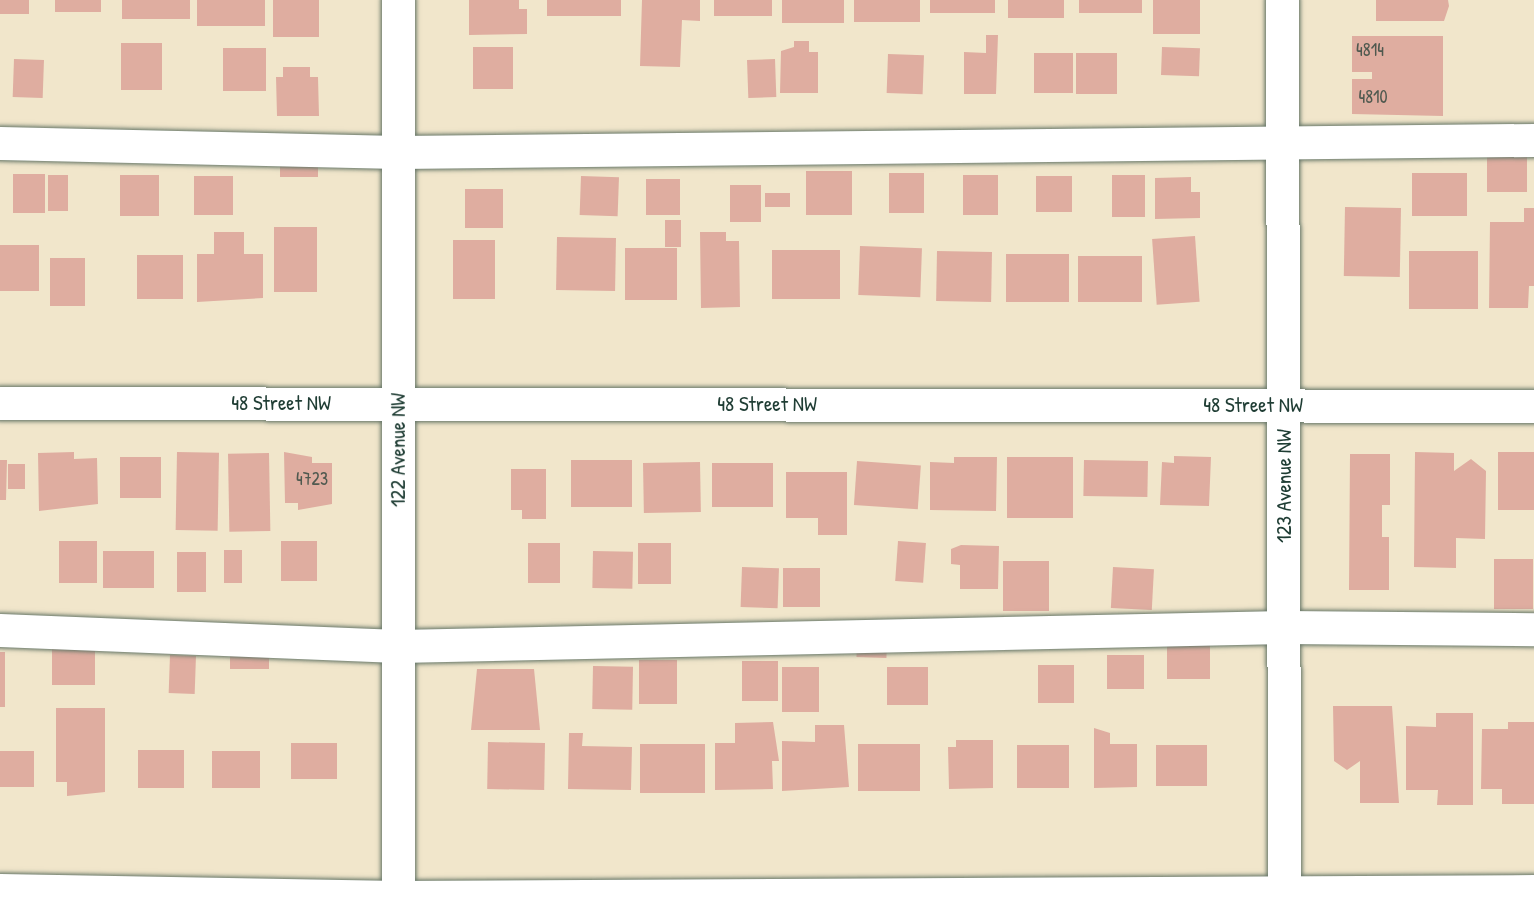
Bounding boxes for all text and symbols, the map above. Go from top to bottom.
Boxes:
house number: 4814 [1356,39,1384,61]
house number: 4810 [1358,86,1388,108]
street label: 48 Street NW [231,390,331,416]
street label: 48 Street NW [717,391,817,417]
street label: 48 Street NW [1203,392,1303,418]
street label: 122 Avenue NW [385,393,411,507]
street label: 123 Avenue NW [1271,429,1297,543]
house number: 4723 [296,468,328,490]

